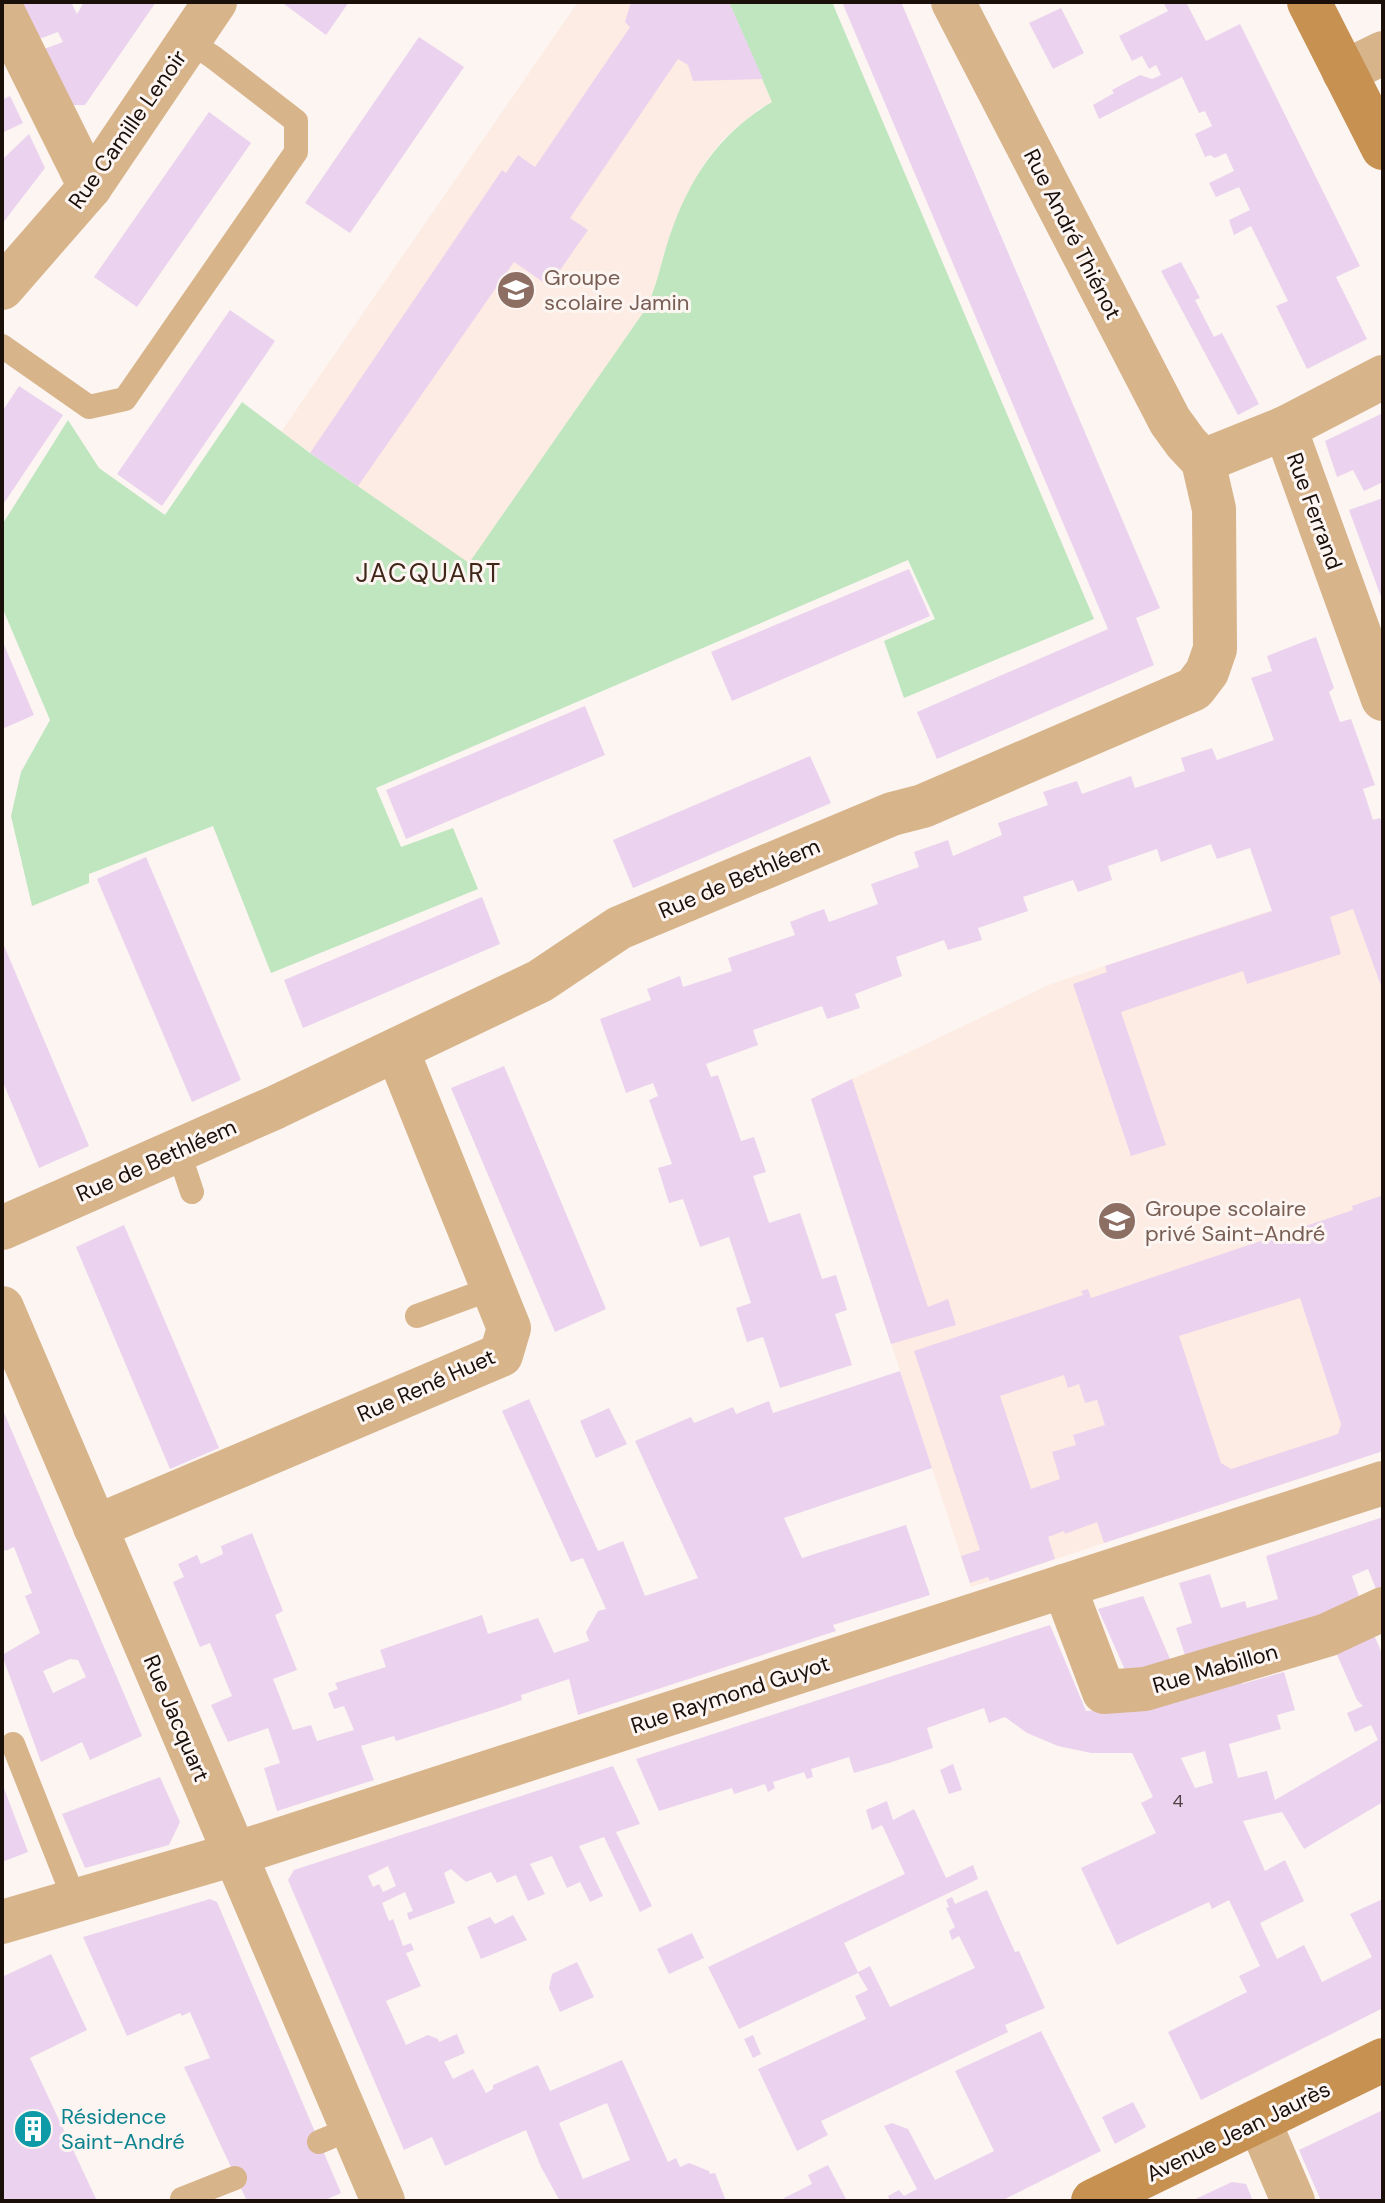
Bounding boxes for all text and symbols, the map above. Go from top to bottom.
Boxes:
street label: Rue Camille Lenoir [62,44,193,214]
street label: Rue André Thiénot [1017,144,1128,324]
place label: Groupe scolaire Jamin [544,263,689,317]
school or university icon: Groupe scolaire Jamin [495,269,537,311]
street label: Rue Ferrand [1280,449,1349,574]
district label: JACQUART [356,556,502,590]
street label: Rue de Bethléem [654,831,824,925]
street label: Rue de Bethléem [72,1112,241,1209]
place label: Groupe scolaire privé Saint-André [1145,1194,1325,1248]
school or university icon: Groupe scolaire privé Saint-André [1096,1200,1138,1242]
street label: Rue René Huet [353,1342,500,1429]
street label: Rue Mabillon [1149,1637,1281,1700]
street label: Rue Raymond Guyot [627,1649,833,1740]
street label: Rue Jacquart [137,1651,216,1786]
house number: 4 [1173,1789,1184,1813]
street label: Avenue Jean Jaurès [1141,2074,1335,2189]
place label: Résidence Saint-André [61,2102,185,2156]
building icon: Résidence Saint-André [12,2108,54,2150]

